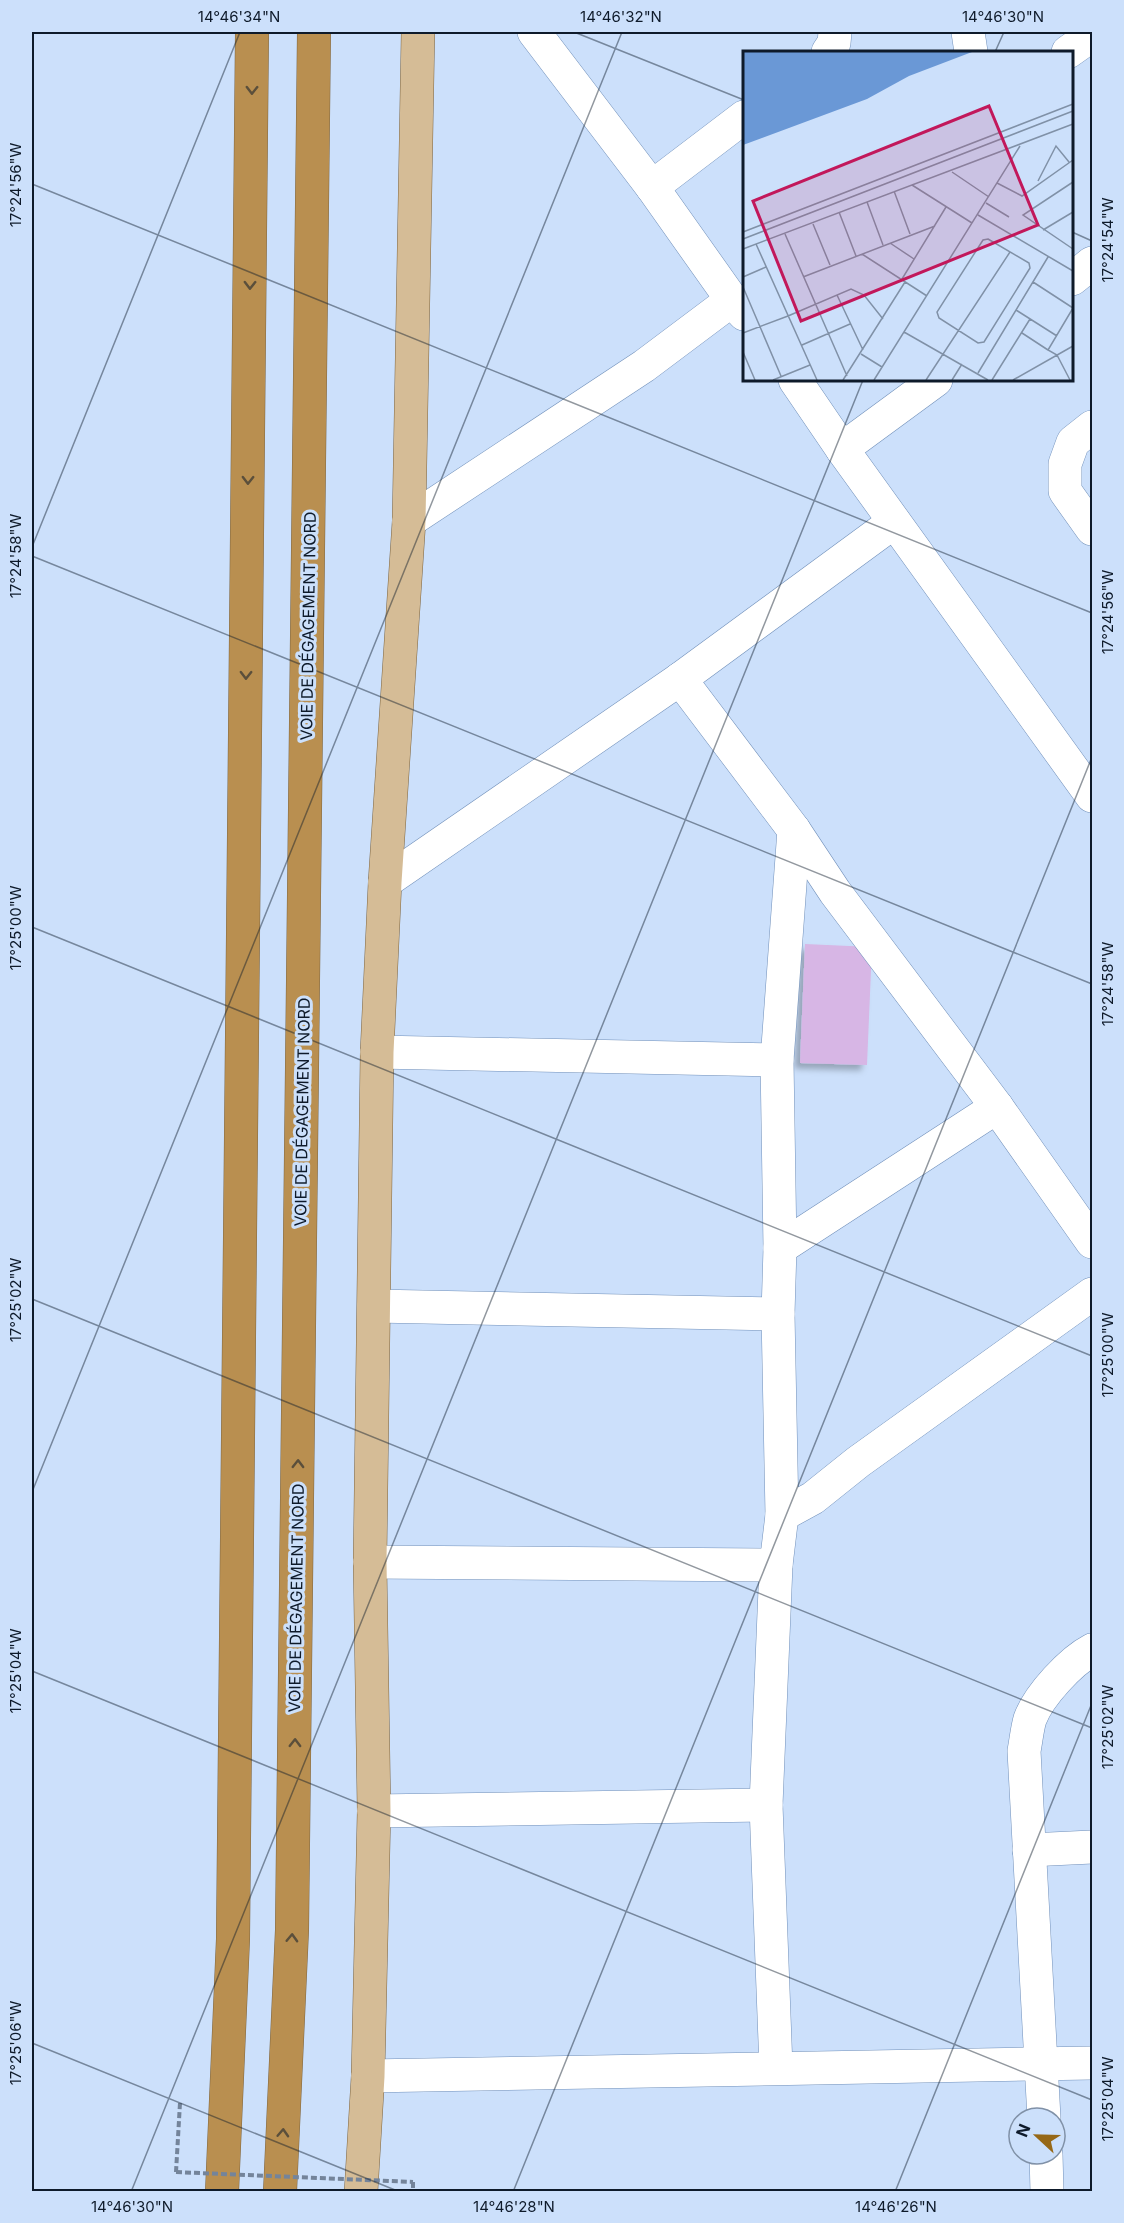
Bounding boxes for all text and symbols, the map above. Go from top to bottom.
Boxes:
text: 14°46'34"N [198,7,280,26]
text: 14°46'32"N [580,7,662,26]
text: 14°46'30"N [962,7,1044,26]
inset map [743,51,1073,381]
one-way arrow [245,85,258,94]
text: 17°24'56"W [6,142,25,227]
text: 17°24'54"W [1098,197,1117,283]
one-way arrow [244,280,256,289]
one-way arrow [242,475,254,484]
street label: VOIE DE DÉGAGEMENT NORD [296,511,320,741]
text: 17°24'58"W [6,513,25,598]
text: 17°24'56"W [1098,569,1117,654]
one-way arrow [240,670,252,679]
text: 17°25'00"W [6,885,25,970]
text: 17°24'58"W [1098,941,1117,1026]
street label: VOIE DE DÉGAGEMENT NORD [290,997,314,1227]
text: 17°25'02"W [6,1258,25,1342]
text: 17°25'00"W [1098,1312,1117,1397]
one-way arrow [292,1460,304,1469]
street label: VOIE DE DÉGAGEMENT NORD [284,1483,308,1713]
text: 17°25'04"W [6,1628,25,1714]
text: 17°25'02"W [1098,1685,1117,1769]
one-way arrow [289,1739,301,1748]
one-way arrow [286,1934,298,1943]
text: 17°25'06"W [6,2000,25,2085]
text: 17°25'04"W [1098,2056,1117,2142]
north arrow [1007,2106,1067,2166]
text: N [1012,2121,1035,2140]
one-way arrow [276,2129,289,2138]
text: 14°46'30"N [91,2197,173,2216]
text: 14°46'28"N [473,2197,555,2216]
text: 14°46'26"N [855,2197,937,2216]

